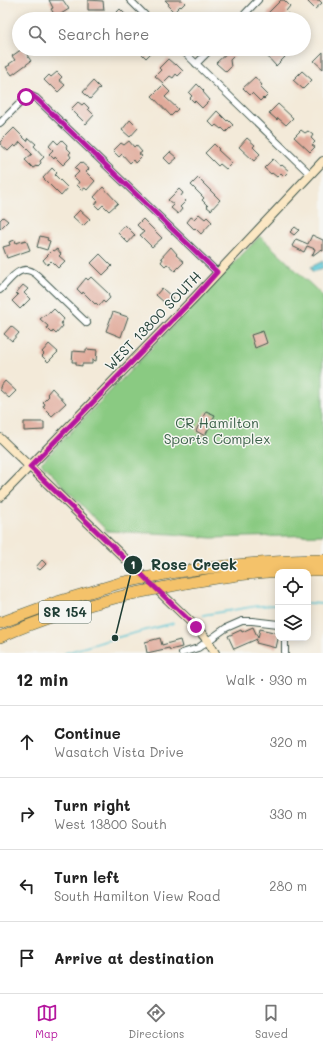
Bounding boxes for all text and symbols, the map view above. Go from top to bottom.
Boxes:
search box [12,12,311,56]
icon: search [26,23,48,45]
text: Search here [58,24,149,44]
route start [17,88,35,106]
street label: WEST 13800 SOUTH [100,267,205,374]
park label: CR Hamilton Sports Complex [164,413,270,448]
callout: Rose Creek [123,552,245,579]
text: Rose Creek [151,554,237,574]
text: 1 [130,556,136,572]
map controls [275,569,311,641]
button: locate [275,569,311,605]
road number: SR 154 [39,601,91,623]
button: layers [275,605,311,641]
route end [187,618,205,636]
text: 12 min [16,668,68,690]
text: Walk · 930 m [225,671,307,688]
text: Continue [54,723,121,743]
icon: ahead [16,731,38,753]
text: 320 m [270,733,307,750]
text: Wasatch Vista Drive [54,743,184,760]
text: Turn right [54,795,131,815]
icon: right [16,803,38,825]
text: 330 m [269,805,307,822]
text: West 13800 South [54,815,166,832]
text: Turn left [54,867,119,887]
icon: left [16,875,38,897]
text: 280 m [269,877,307,894]
text: South Hamilton View Road [54,887,220,904]
icon: arrive [16,947,38,969]
text: Arrive at destination [54,948,214,968]
tab: Map [35,1002,58,1041]
tab: Directions [128,1002,184,1041]
tab: Saved [255,1002,288,1041]

